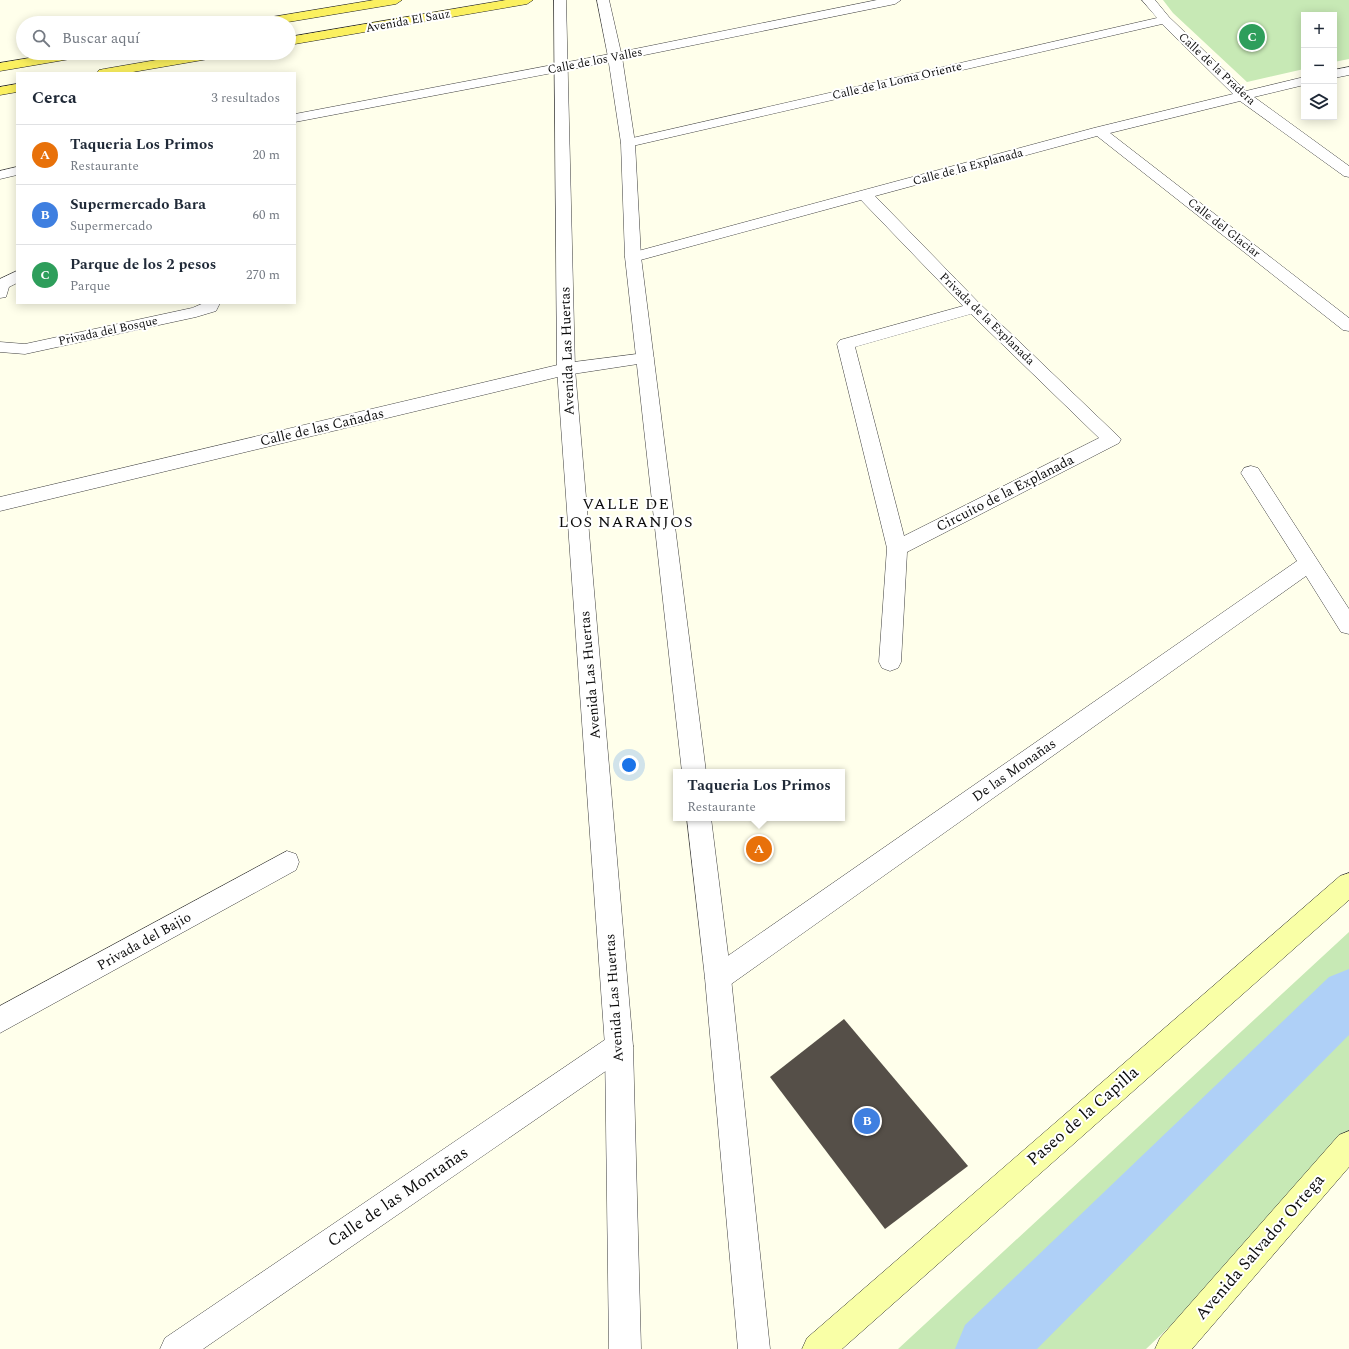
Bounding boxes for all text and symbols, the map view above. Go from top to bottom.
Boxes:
street label: Avenida El Sauz [364,4,452,38]
map controls [1301,12,1337,120]
button: + [1301,12,1337,48]
search box [16,16,296,60]
pin: C [1239,22,1265,52]
icon: search [30,27,52,49]
text: Buscar aquí [62,27,140,50]
street label: Calle de la Pradera [1176,30,1258,108]
street label: Calle de los Valles [546,42,644,80]
button: − [1301,48,1337,84]
street label: Calle de la Loma Oriente [830,57,964,105]
button: layers [1301,84,1337,120]
text: Cerca [32,85,77,111]
text: 3 resultados [211,88,280,108]
text: Taqueria Los Primos [70,133,214,156]
street label: Calle de la Explanada [911,143,1025,191]
text: A [40,145,50,165]
text: 20 m [253,145,280,165]
text: Restaurante [70,156,139,176]
text: Supermercado Bara [70,193,206,216]
street label: Calle del Glaciar [1183,193,1265,263]
text: B [40,205,50,225]
text: 60 m [253,205,280,225]
text: Supermercado [70,216,153,236]
text: Parque de los 2 pesos [70,253,216,276]
text: C [40,265,50,285]
text: 270 m [246,265,280,285]
street label: Privada de la Explanada [935,268,1039,370]
text: Parque [70,276,110,296]
street label: Avenida Las Huertas [554,286,580,416]
street label: Privada del Bosque [57,311,160,351]
street label: Calle de las Cañadas [258,403,386,451]
street label: Circuito de la Explanada [932,449,1078,537]
district label: VALLE DE LOS NARANJOS [559,492,693,534]
street label: Avenida Las Huertas [574,610,606,740]
street label: De las Monañas [968,733,1060,807]
your location [619,755,639,775]
popup [673,769,845,821]
text: Taqueria Los Primos [687,774,831,797]
text: Restaurante [687,797,756,817]
pin: A [746,834,772,864]
street label: Privada del Bajio [93,906,195,976]
street label: Avenida Las Huertas [599,933,629,1063]
street label: Paseo de la Capilla [1021,1059,1145,1172]
pin: B [854,1106,880,1136]
street label: Calle de las Montañas [322,1140,474,1254]
street label: Avenida Salvador Ortega [1189,1168,1331,1326]

